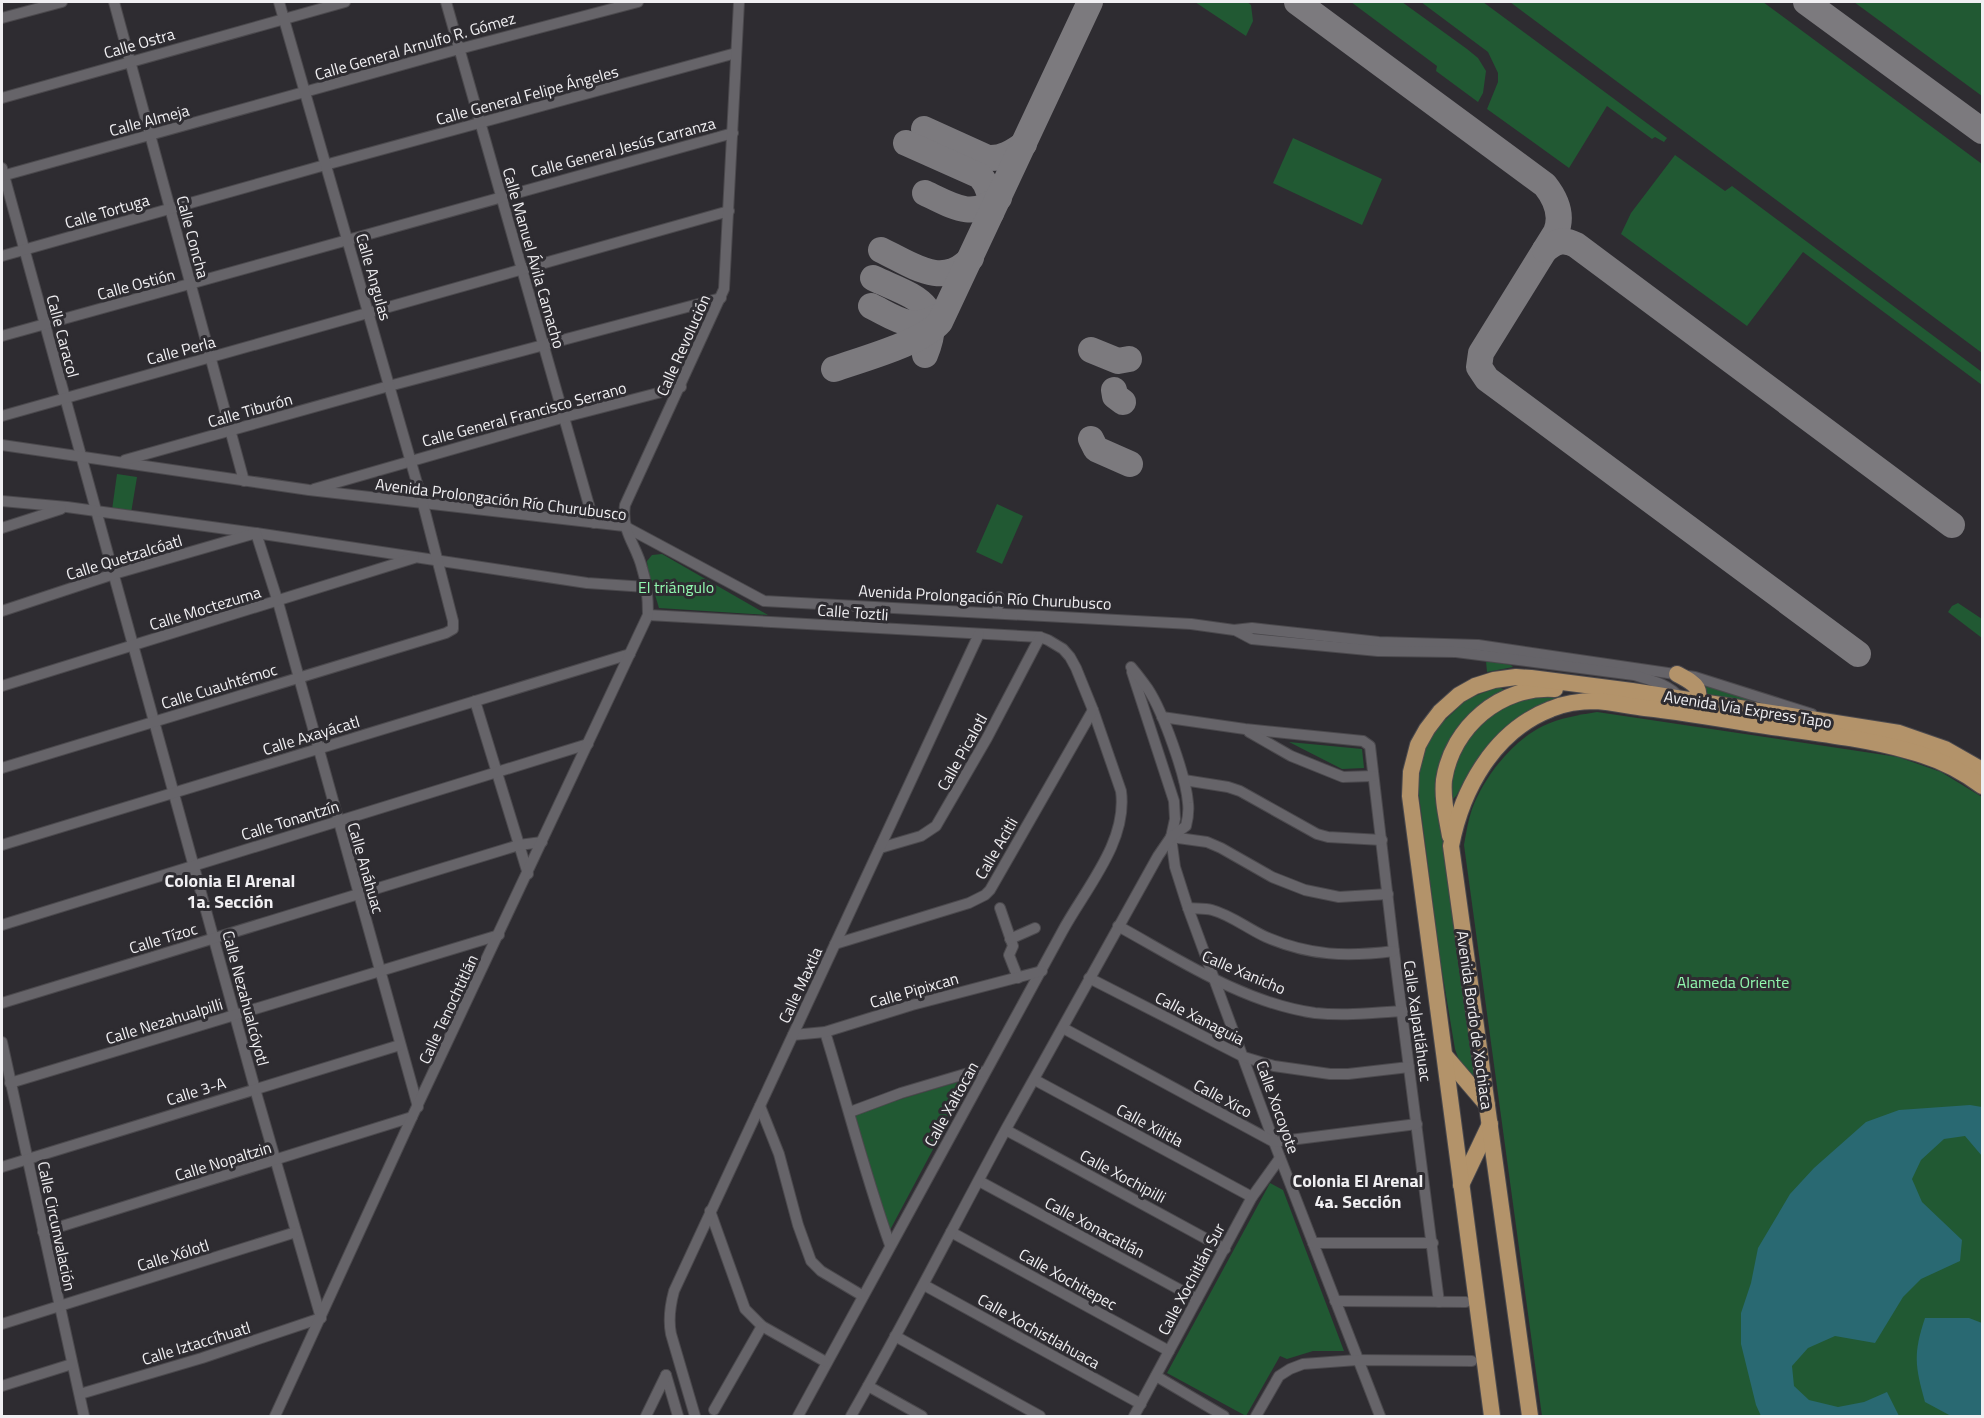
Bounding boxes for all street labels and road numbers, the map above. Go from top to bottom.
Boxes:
street label: Calle General Arnulfo R. Gómez [312,6,518,86]
street label: Calle Ostra [101,21,177,65]
street label: Calle General Felipe Ángeles [433,59,621,131]
street label: Calle Almeja [106,98,192,142]
street label: Calle General Jesús Carranza [528,111,718,183]
street label: Calle Manuel Ávila Camacho [497,165,571,351]
street label: Calle Tortuga [62,187,152,235]
street label: Calle Concha [170,193,216,281]
street label: Calle Angulas [350,231,398,323]
street label: Calle Ostión [94,262,178,306]
street label: Calle Revolución [650,290,716,400]
street label: Calle Caracol [40,292,86,380]
street label: Calle Perla [144,329,218,371]
street label: Calle General Francisco Serrano [419,375,629,453]
street label: Calle Tiburón [205,386,295,434]
street label: Avenida Prolongación Río Churubusco [374,472,628,526]
street label: Calle Quetzalcóatl [63,528,185,586]
street label: Avenida Prolongación Río Churubusco [858,578,1112,616]
street label: Calle Moctezuma [146,580,264,636]
street label: Calle Toztli [817,598,889,626]
street label: Calle Cuauhtémoc [158,657,280,715]
street label: Avenida Vía Express Tapo [1662,684,1834,734]
street label: Calle Axayácatl [260,709,362,761]
street label: Calle Picalotl [931,709,993,795]
street label: Calle Tonantzín [238,794,342,846]
street label: Calle Acitli [968,812,1024,884]
street label: Calle Anáhuac [342,820,390,916]
street label: Calle Tízoc [126,916,200,960]
street label: Calle Nezahualcóyotl [216,928,276,1068]
street label: Avenida Bordo de Xochiaca [1451,929,1499,1111]
street label: Calle Maxtla [772,943,828,1027]
street label: Calle Xanicho [1198,944,1290,1000]
street label: Calle Tenochtitlán [412,950,484,1068]
street label: Calle Xalpatláhuac [1398,959,1438,1083]
street label: Calle Pipixcan [867,966,961,1014]
street label: Calle Xanaguia [1151,985,1249,1051]
street label: Calle Nezahualpilli [102,992,226,1050]
street label: Calle Xaltocan [918,1057,984,1151]
street label: Calle Xocoyote [1250,1057,1306,1157]
street label: Calle 3-A [163,1070,229,1111]
street label: Calle Xico [1189,1073,1257,1123]
street label: Calle Xilitla [1112,1097,1188,1153]
street label: Calle Nopaltzin [172,1135,274,1187]
street label: Calle Xochipilli [1076,1143,1170,1209]
street label: Calle Circunvalación [32,1159,82,1293]
street label: Calle Xonacatlán [1041,1191,1149,1263]
street label: Calle Xochitlán Sur [1151,1218,1231,1339]
street label: Calle Xólotl [134,1233,212,1277]
street label: Calle Xochitepec [1015,1242,1122,1316]
street label: Calle Xochistlahuaca [973,1287,1105,1375]
street label: Calle Iztaccíhuatl [139,1315,253,1371]

